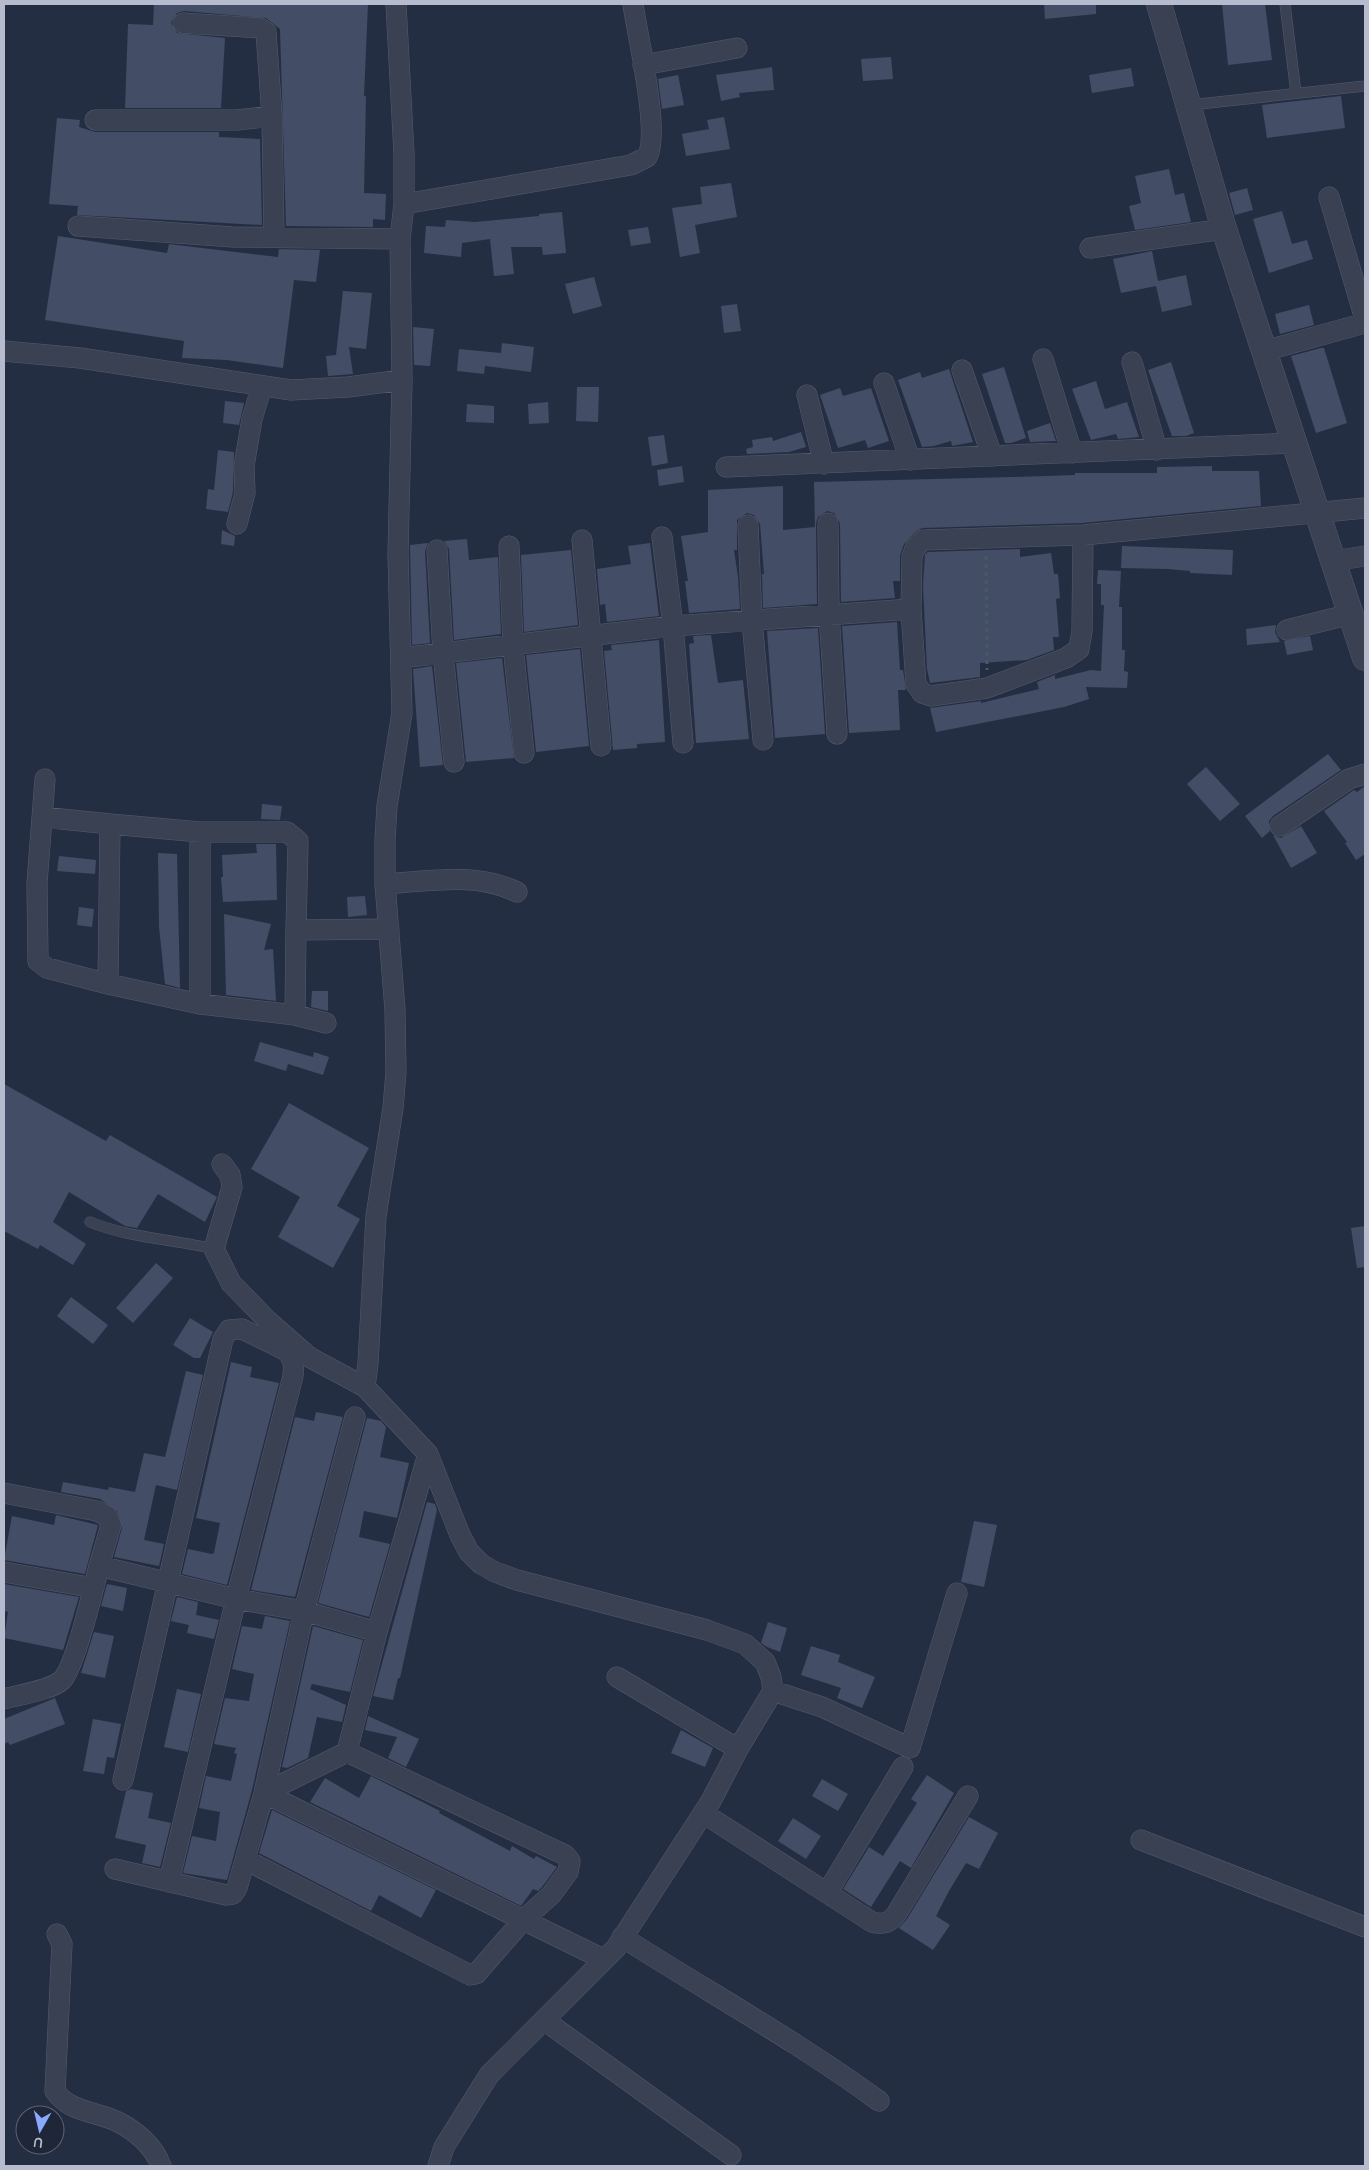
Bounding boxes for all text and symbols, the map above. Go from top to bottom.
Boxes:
north arrow [15,2105,65,2155]
text: U [32,2133,44,2152]

